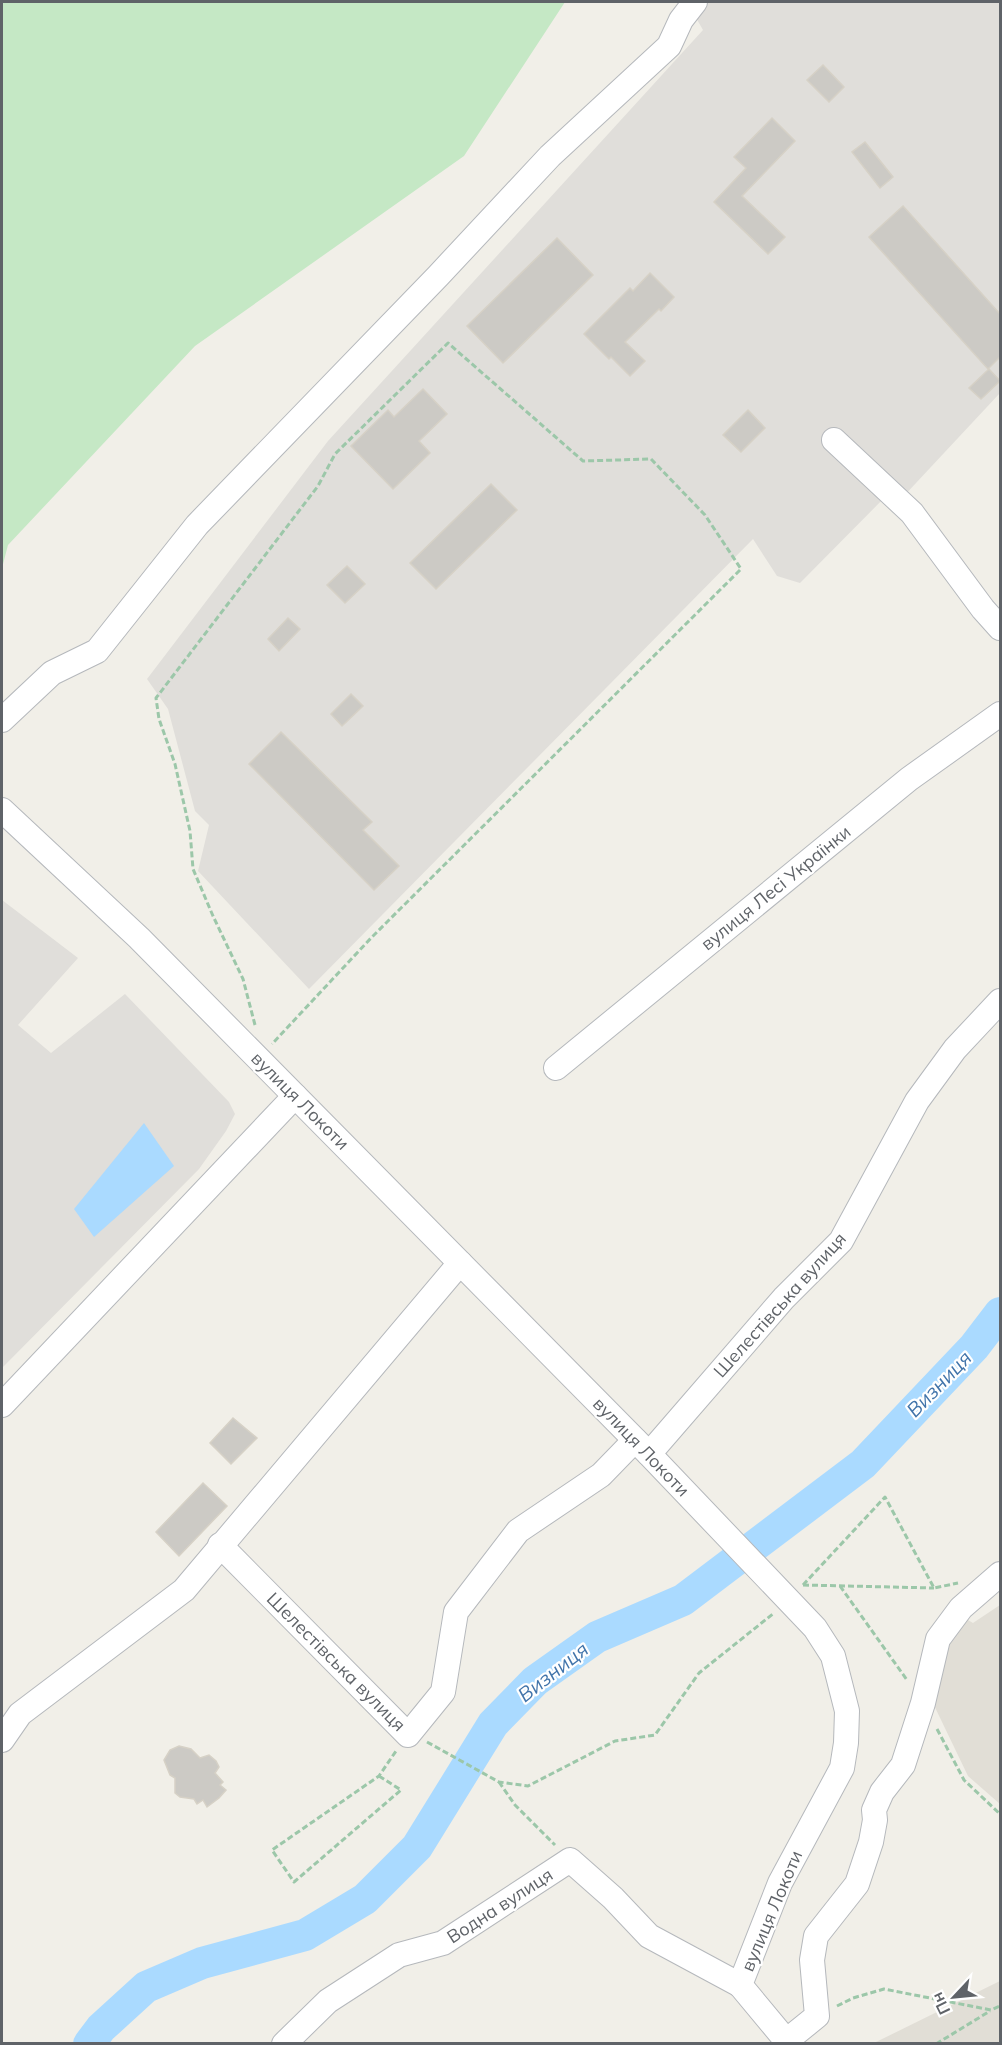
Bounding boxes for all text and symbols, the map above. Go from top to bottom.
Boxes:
street label: вулиця Лесі Українки [696,820,855,955]
street label: вулиця Локоти [247,1047,354,1154]
street label: Шелестівська вулиця [708,1227,851,1382]
water label: Визниця [901,1345,976,1422]
street label: вулиця Локоти [588,1392,695,1501]
street label: Шелестівська вулиця [262,1587,411,1736]
water label: Визниця [512,1636,593,1707]
street label: вулиця Локоти [736,1847,807,1975]
street label: Водна вулиця [443,1863,557,1948]
north arrow [924,1967,984,2027]
text: Пн [927,1989,954,2018]

